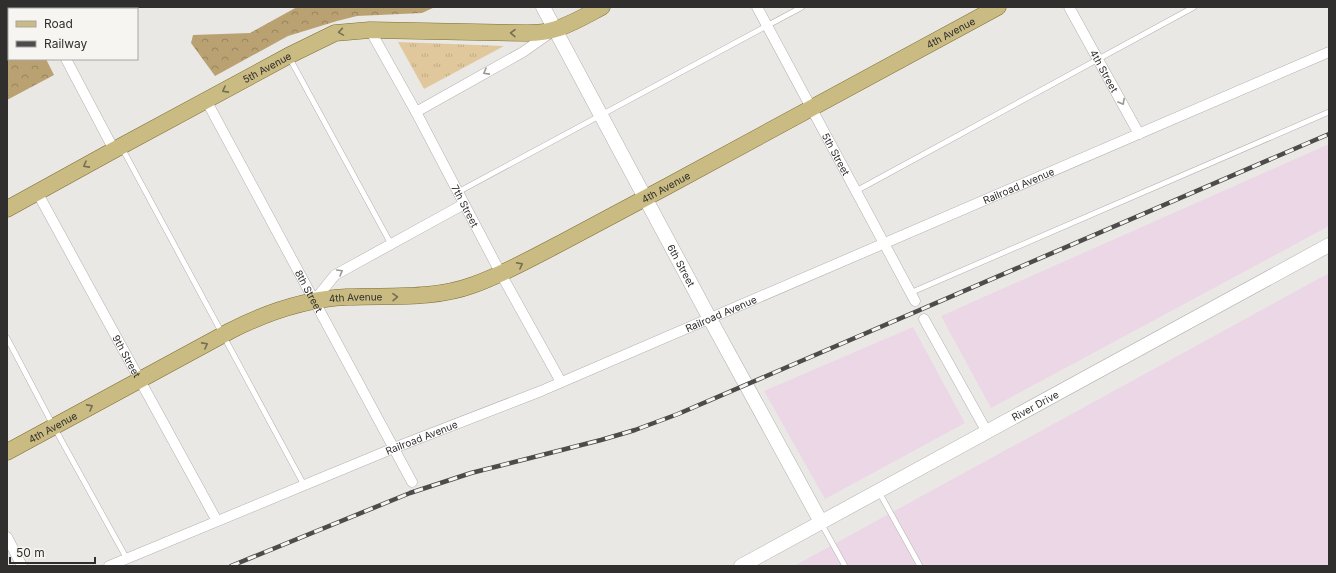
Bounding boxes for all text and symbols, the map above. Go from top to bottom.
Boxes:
legend [8,8,138,60]
street label: 4th Avenue [924,15,977,51]
text: Road [44,16,73,31]
one-way arrow [338,27,344,36]
one-way arrow [510,29,516,37]
text: Railway [44,36,88,51]
street label: 4th Street [1088,48,1121,95]
street label: 5th Avenue [241,49,293,85]
one-way arrow [483,68,490,75]
one-way arrow [222,86,229,93]
one-way arrow [1117,98,1124,106]
street label: 5th Street [820,131,853,178]
one-way arrow [82,160,90,168]
street label: Railroad Avenue [981,165,1056,206]
street label: 4th Avenue [639,169,692,205]
street label: 7th Street [449,183,482,230]
street label: 6th Street [665,242,698,289]
one-way arrow [515,262,523,270]
street label: 8th Street [293,268,326,315]
one-way arrow [336,270,343,277]
street label: 4th Avenue [328,290,383,305]
one-way arrow [392,293,398,301]
street label: Railroad Avenue [684,293,759,334]
street label: 9th Street [110,333,144,380]
one-way arrow [201,342,208,350]
street label: River Drive [1010,388,1061,423]
one-way arrow [86,404,94,412]
street label: 4th Avenue [26,409,79,445]
street label: Railroad Avenue [384,418,459,457]
scale bar [10,539,95,565]
text: 50 m [16,545,45,560]

